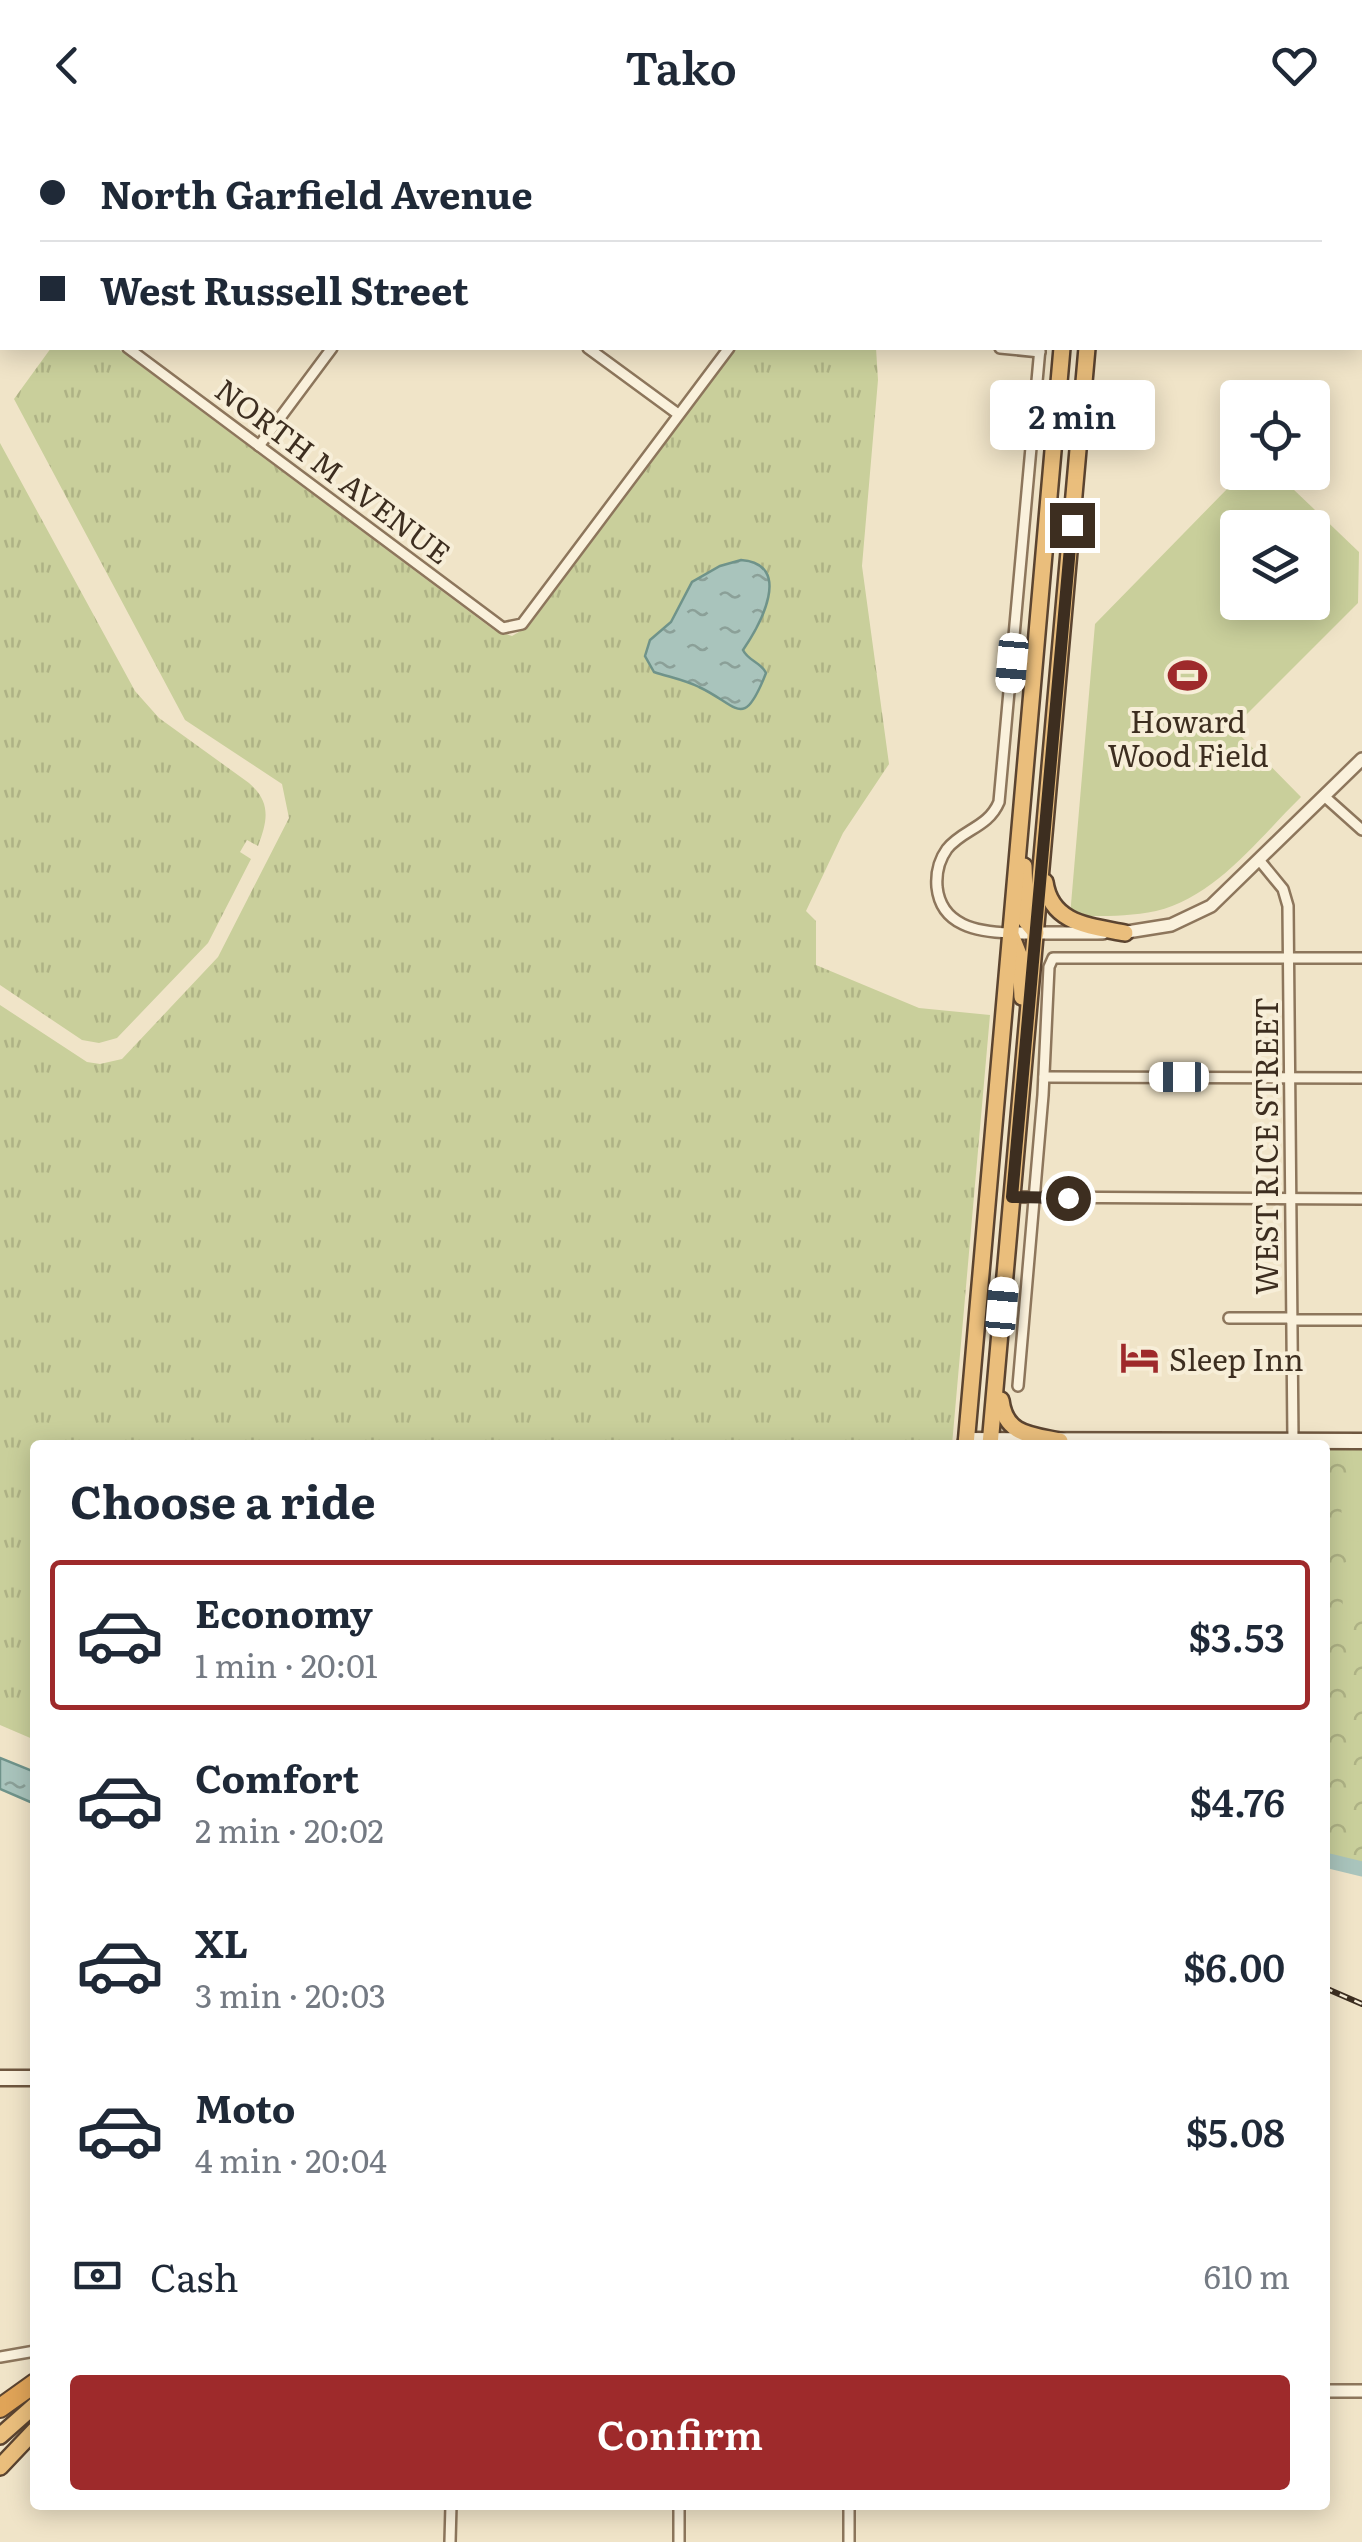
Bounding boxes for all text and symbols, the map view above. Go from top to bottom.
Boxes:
text: Tako [625,32,737,99]
icon: back [40,38,95,93]
icon: heart [1267,38,1322,93]
text: North Garfield Avenue [100,164,533,221]
text: West Russell Street [100,260,469,317]
street label: NORTH M AVENUE [207,367,461,573]
callout: 2 min [990,380,1154,450]
map controls [1220,380,1330,620]
button: locate [1220,380,1330,490]
text: 2 min [1029,391,1116,439]
route end [1050,503,1095,548]
button: layers [1220,510,1330,620]
car [994,632,1030,694]
sports icon: Howard Wood Field [1167,655,1209,697]
place label: Howard Wood Field [1107,698,1269,776]
street label: WEST RICE STREET [1243,997,1287,1295]
car [1149,1062,1209,1092]
route start [1046,1176,1091,1221]
car [984,1276,1020,1338]
place label: Sleep Inn [1169,1336,1304,1380]
hotel icon: Sleep Inn [1118,1337,1160,1379]
text: Choose a ride [70,1466,376,1533]
text: Economy [195,1583,373,1640]
icon: car [75,1590,165,1680]
text: $3.53 [1189,1607,1285,1664]
text: 1 min · 20:01 [195,1640,378,1688]
text: Comfort [195,1748,359,1805]
icon: car [75,1755,165,1845]
text: $4.76 [1190,1772,1285,1829]
text: 2 min · 20:02 [195,1805,384,1853]
text: XL [195,1913,248,1970]
icon: car [75,1920,165,2010]
text: $6.00 [1183,1937,1285,1994]
text: 3 min · 20:03 [195,1970,386,2018]
text: Moto [195,2078,295,2135]
icon: car [75,2085,165,2175]
text: $5.08 [1186,2102,1285,2159]
text: 4 min · 20:04 [195,2135,387,2183]
text: Cash [150,2247,239,2304]
icon: cash [70,2248,125,2303]
text: 610 m [1204,2251,1290,2299]
button: Confirm [70,2375,1290,2490]

